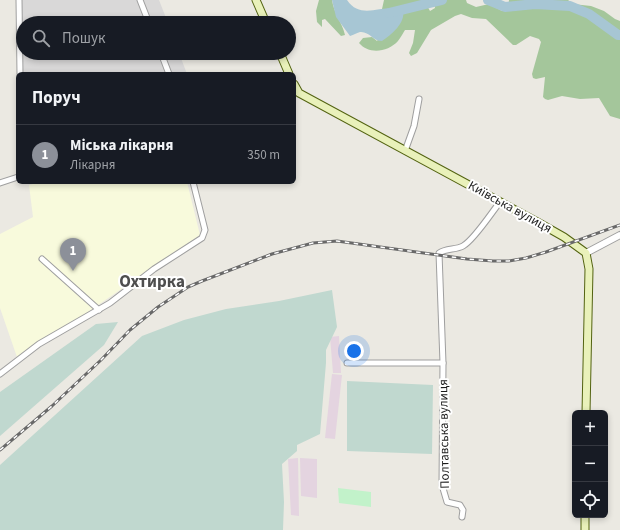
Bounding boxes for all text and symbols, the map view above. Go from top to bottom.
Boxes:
search box [16,16,296,60]
icon: search [30,27,52,49]
text: Пошук [62,28,105,49]
text: Поруч [32,86,81,110]
text: Міська лікарня [70,135,174,156]
text: 1 [42,146,48,164]
text: 350 m [247,146,280,164]
text: Лікарня [70,156,115,174]
street label: Київська вулиця [465,177,555,237]
pin: 1 [60,238,86,271]
district label: Охтирка [119,270,185,294]
your location [344,341,364,361]
street label: Полтавська вулиця [434,379,454,489]
map controls [572,410,608,518]
button: + [572,410,608,446]
button: − [572,446,608,482]
button: locate [572,482,608,518]

